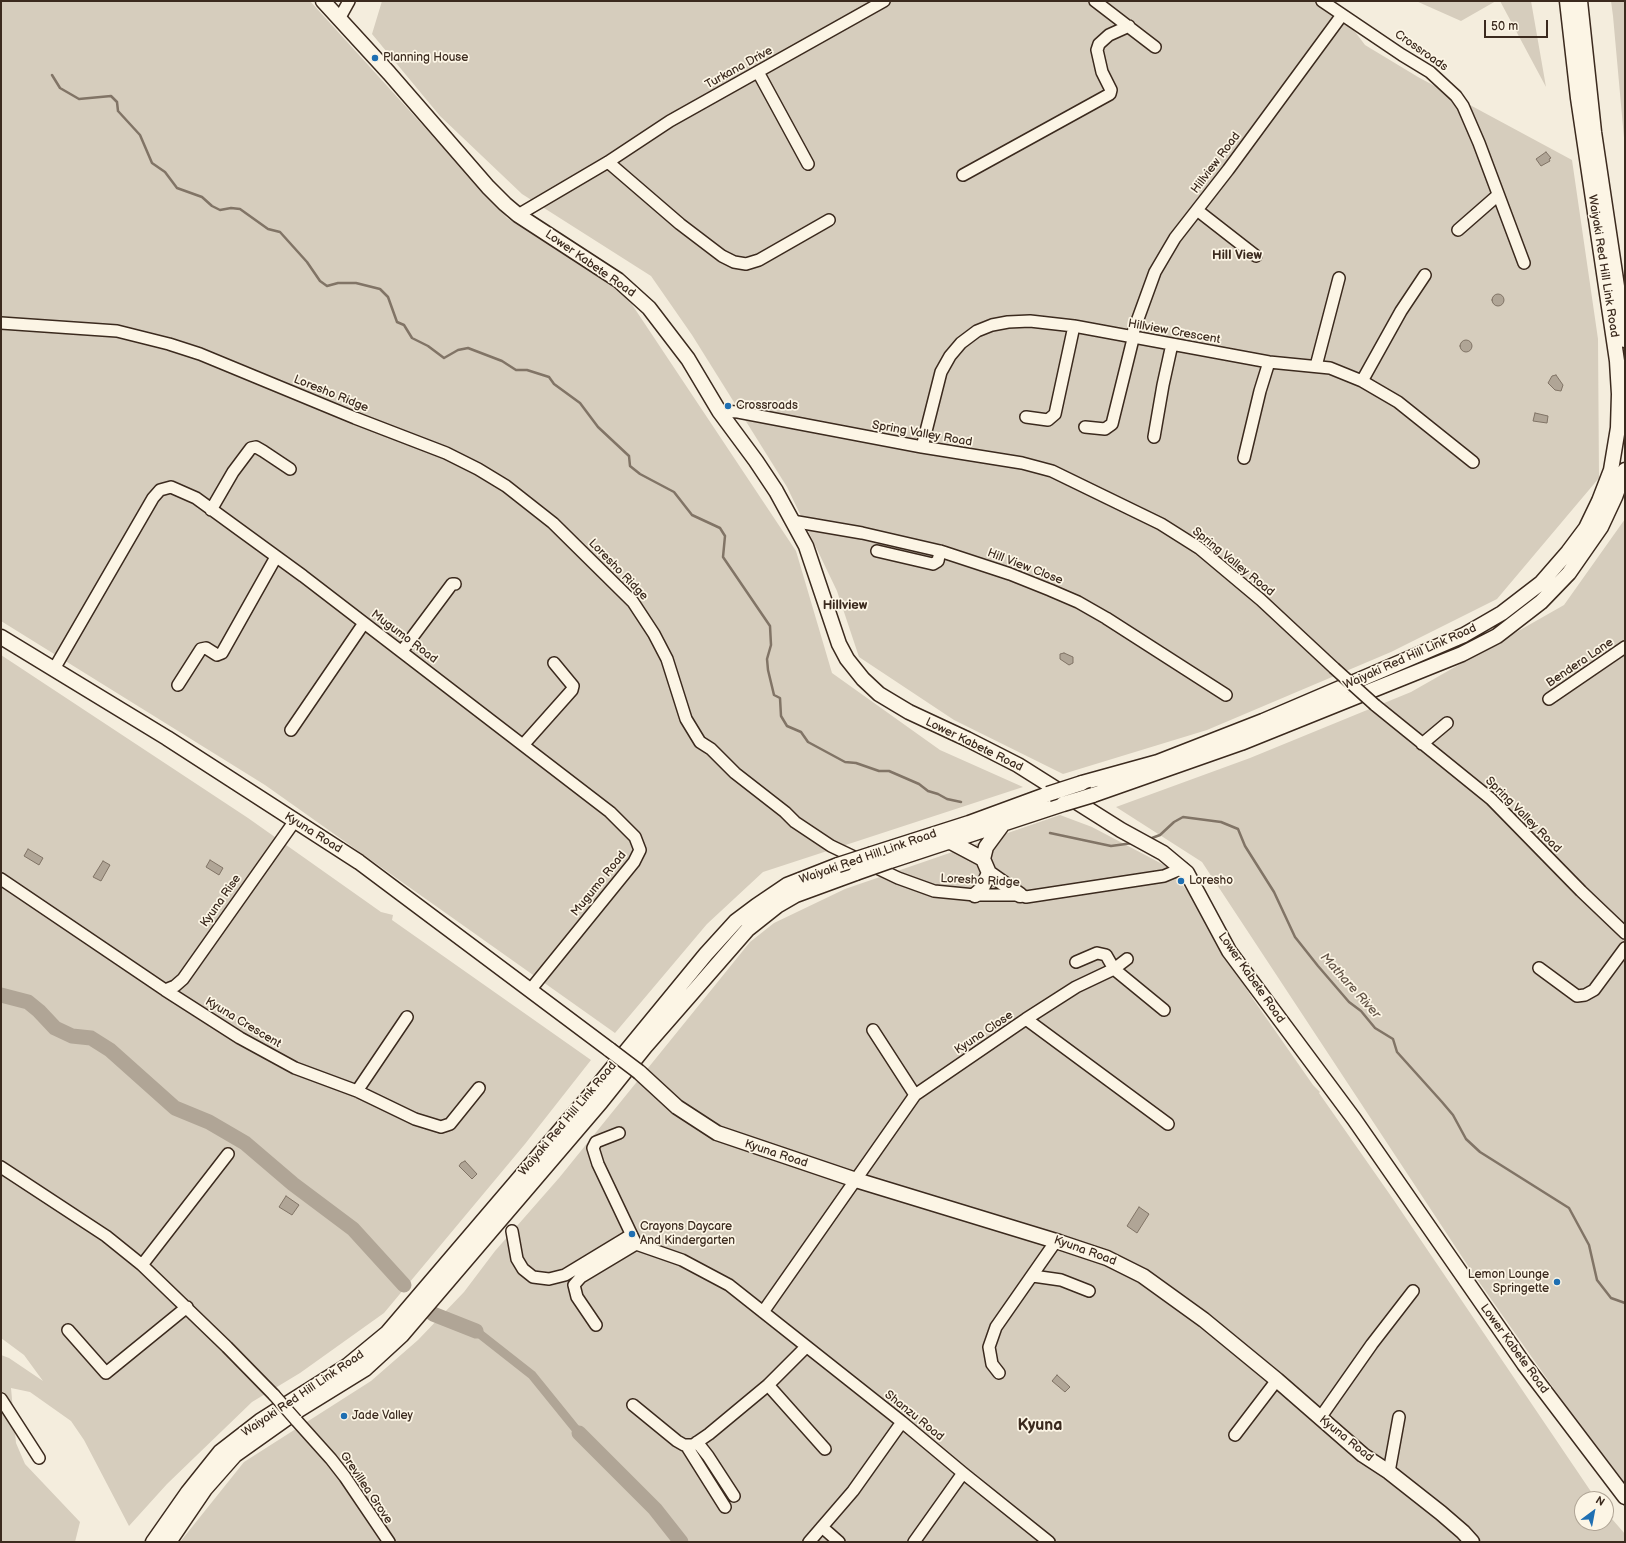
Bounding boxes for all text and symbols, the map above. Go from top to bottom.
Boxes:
scale bar [1486,12,1550,38]
text: 50 m [1491,19,1518,34]
street label: Crossroads [1392,27,1450,75]
street label: Turkana Drive [703,44,775,92]
place label: Planning House [383,51,468,65]
marker: Planning House [370,53,380,63]
street label: Hillview Road [1188,130,1244,196]
street label: Waiyaki Red Hill Link Road [1585,194,1621,338]
street label: Lower Kabete Road [542,227,638,301]
district label: Hill View [1212,248,1262,264]
street label: Hillview Crescent [1127,317,1221,347]
street label: Loresho Ridge [291,372,371,416]
place label: Crossroads [736,399,798,413]
marker: Crossroads [723,401,733,411]
street label: Spring Valley Road [871,418,973,450]
street label: Spring Valley Road [1189,524,1277,600]
street label: Loresho Ridge [585,536,651,604]
street label: Hill View Close [985,546,1065,588]
district label: Hillview [823,598,867,614]
street label: Mugumo Road [368,607,440,667]
street label: Waiyaki Red Hill Link Road [1341,621,1479,693]
street label: Bendera Lane [1544,635,1616,691]
street label: Lower Kabete Road [923,715,1025,775]
street label: Spring Valley Road [1482,774,1564,856]
street label: Kyuna Road [281,810,345,856]
street label: Waiyaki Red Hill Link Road [797,827,939,887]
street label: Mugumo Road [568,849,630,919]
street label: Kyuna Rise [198,872,244,930]
street label: Loresho Ridge [940,872,1020,890]
place label: Loresho [1189,874,1233,888]
marker: Loresho [1176,876,1186,886]
street label: Lower Kabete Road [1214,930,1288,1026]
water label: Mathare River [1317,950,1383,1022]
street label: Kyuna Crescent [202,995,284,1051]
street label: Kyuna Close [952,1008,1016,1058]
street label: Waiyaki Red Hill Link Road [516,1059,620,1179]
street label: Kyuna Road [743,1137,809,1171]
place label: Crayons Daycare And Kindergarten [640,1220,735,1248]
marker: Crayons Daycare And Kindergarten [627,1229,637,1239]
street label: Kyuna Road [1052,1233,1118,1269]
place label: Lemon Lounge Springette [1468,1268,1549,1296]
marker: Lemon Lounge Springette [1552,1277,1562,1287]
street label: Lower Kabete Road [1477,1302,1551,1396]
street label: Waiyaki Red Hill Link Road [239,1348,367,1440]
street label: Shanzu Road [881,1388,947,1444]
place label: Jade Valley [352,1409,413,1423]
marker: Jade Valley [339,1411,349,1421]
street label: Kyuna Road [1316,1413,1376,1465]
district label: Kyuna [1018,1416,1062,1436]
street label: Grevillea Grove [337,1449,395,1527]
north arrow [1574,1491,1614,1531]
text: N [1593,1494,1607,1509]

